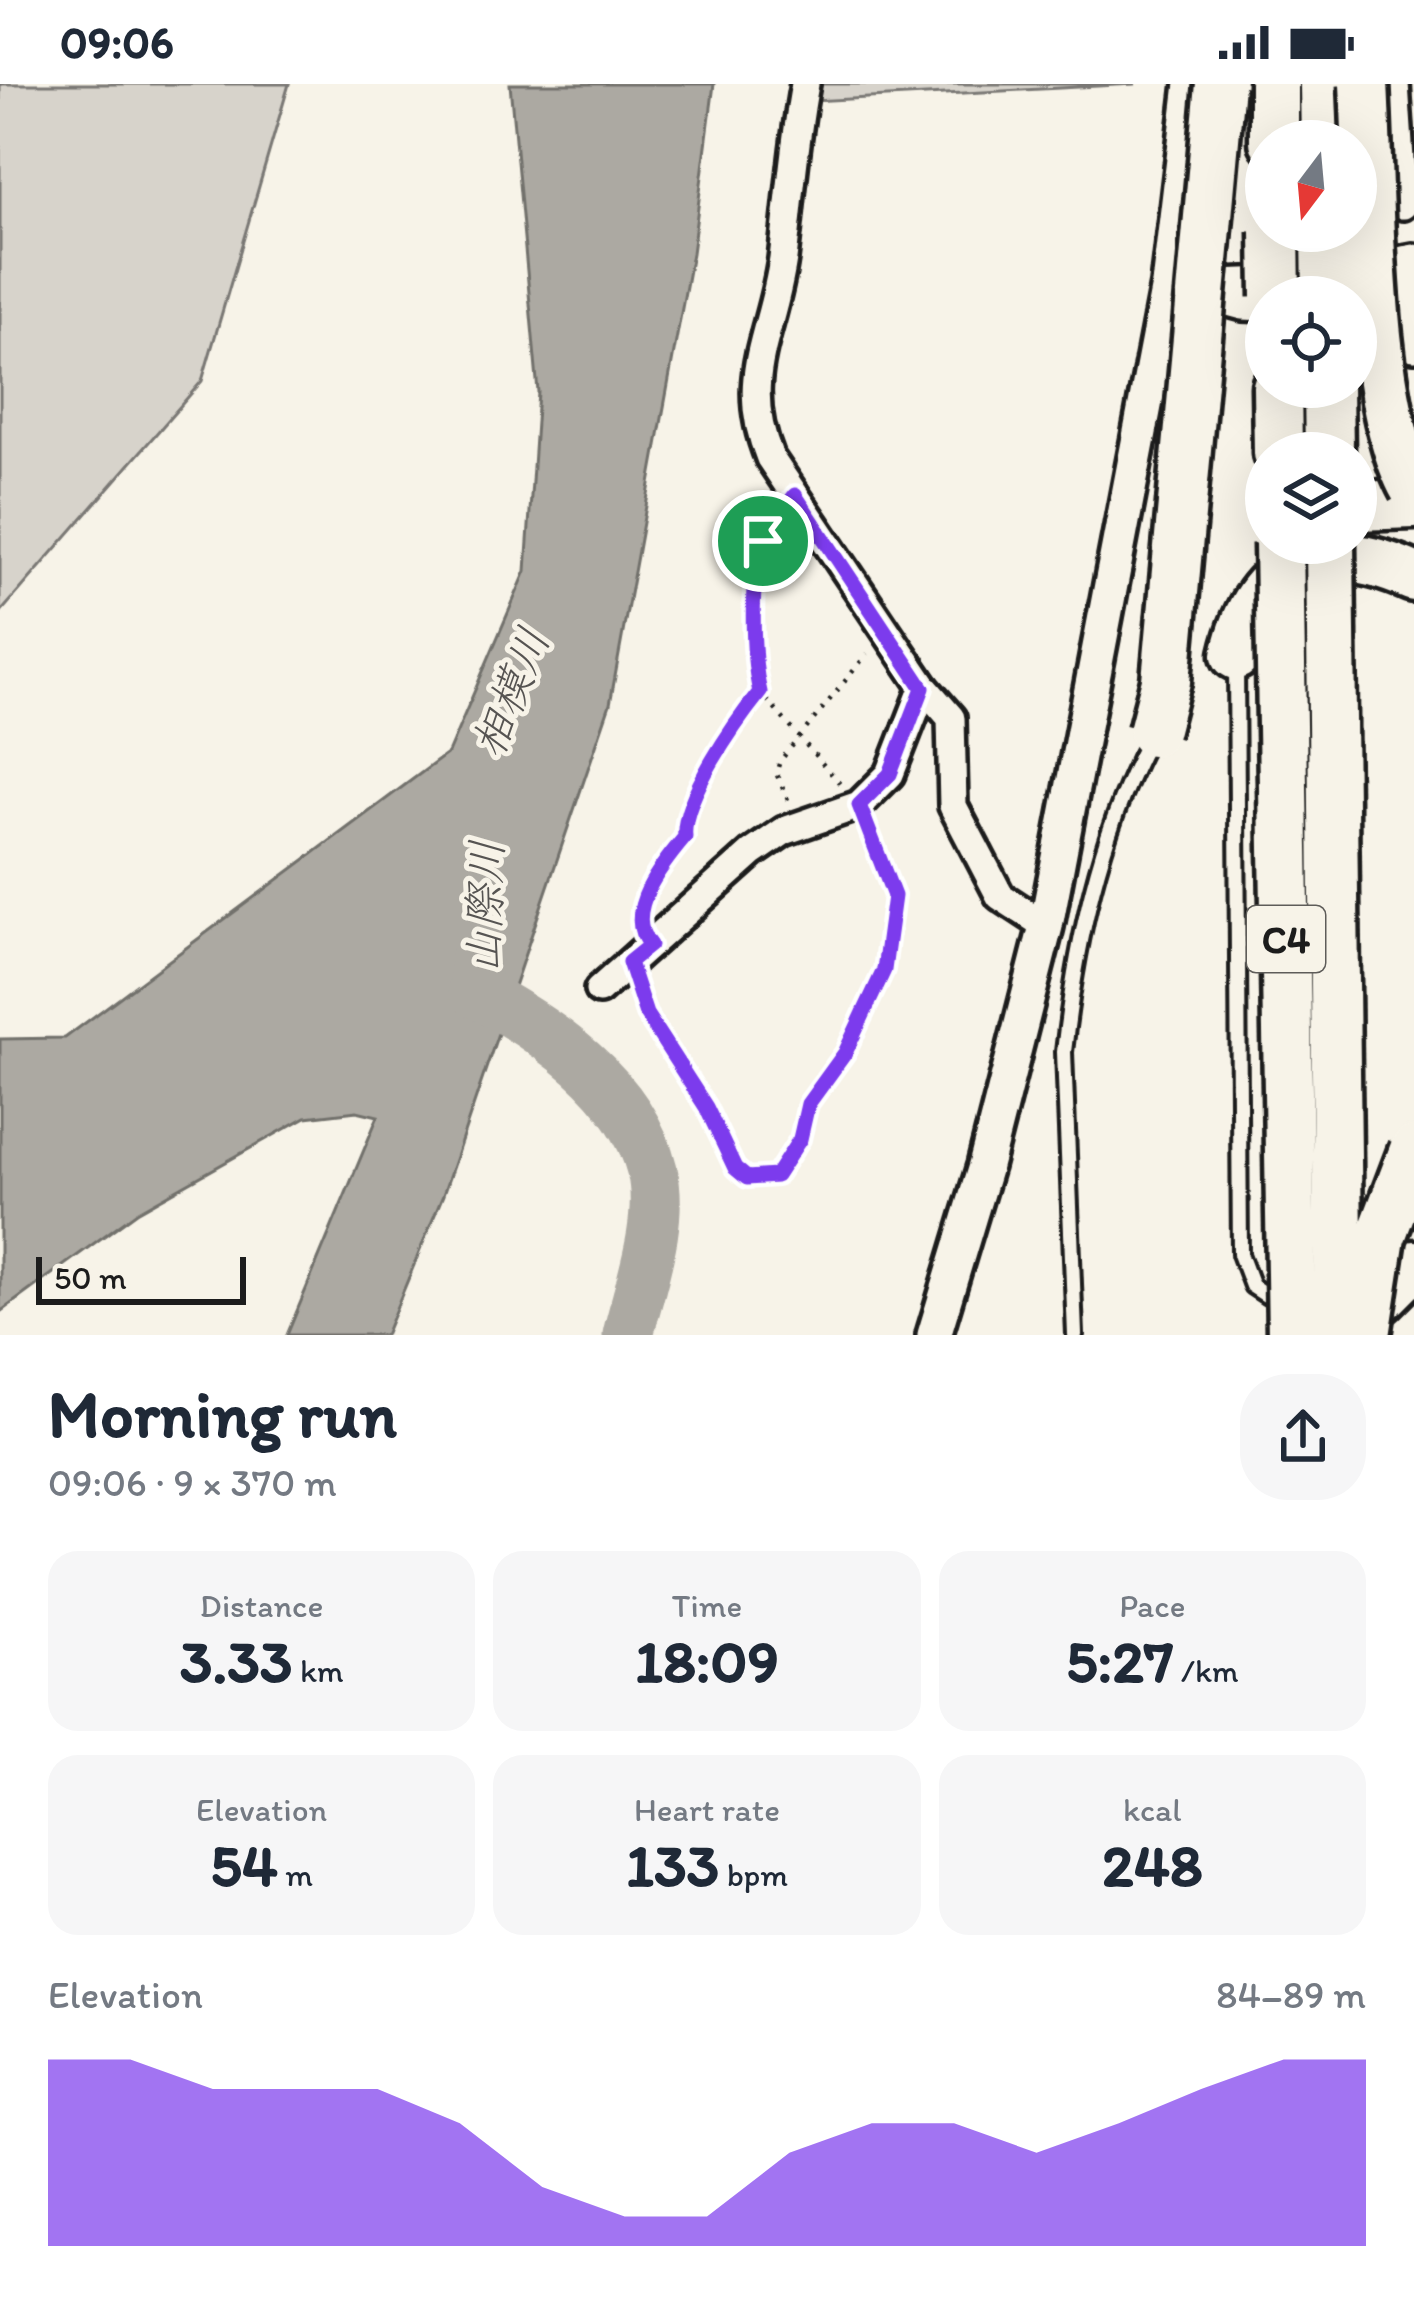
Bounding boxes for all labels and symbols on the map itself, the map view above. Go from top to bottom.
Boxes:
north arrow [1245,120,1377,252]
pin [712,490,814,592]
water label: 相模川 [460,619,560,765]
water label: 山際川 [455,839,513,975]
road number: C4 [1247,906,1325,972]
scale bar [36,1251,246,1304]

